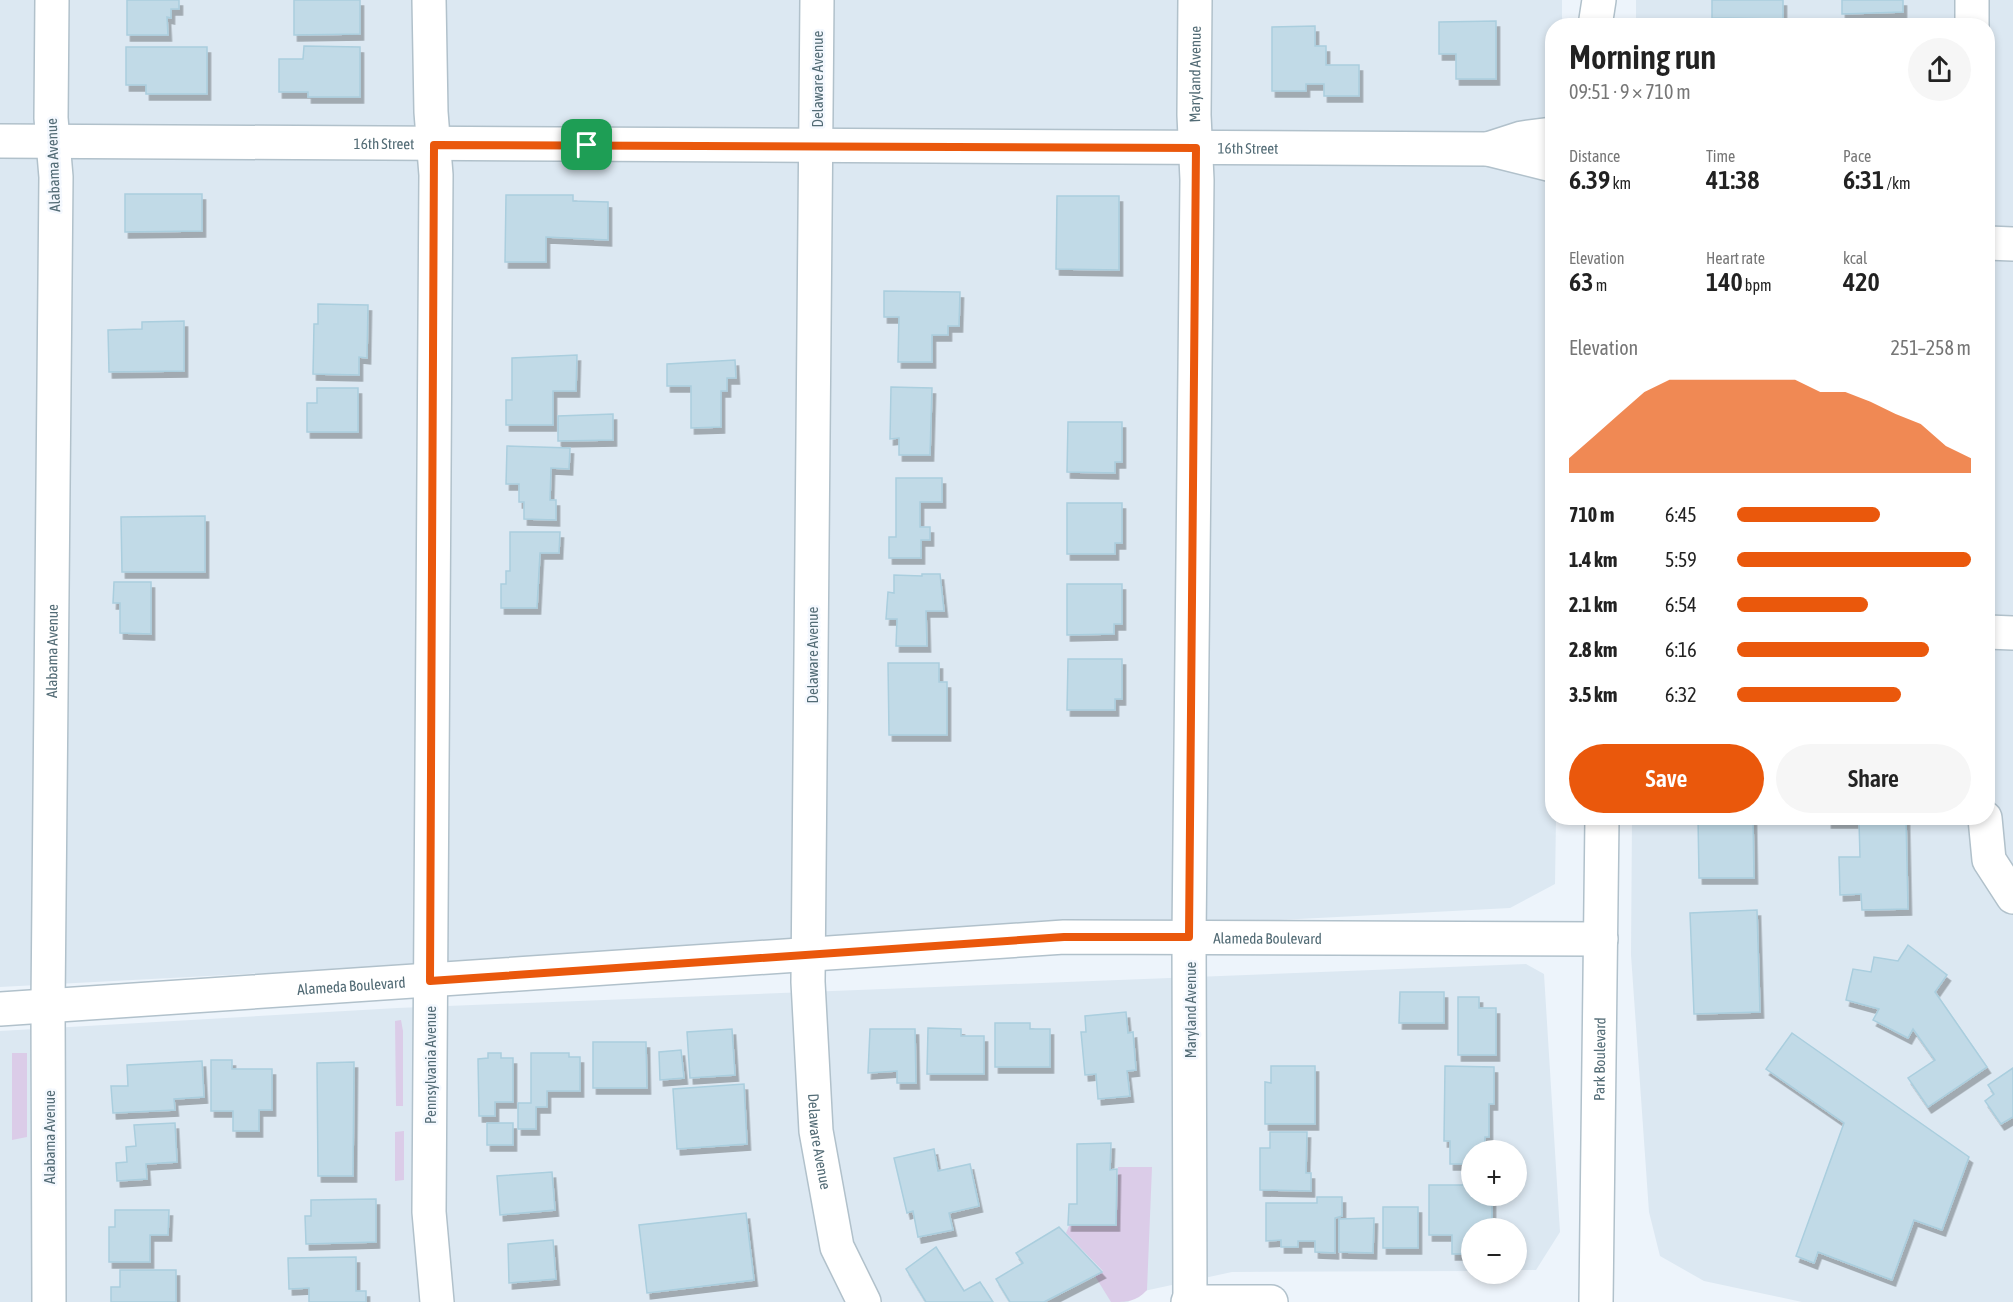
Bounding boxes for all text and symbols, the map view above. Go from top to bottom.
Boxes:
street label: Maryland Avenue [1185,26,1203,123]
street label: Delaware Avenue [809,30,826,127]
text: Morning run [1569,38,1716,76]
button: share [1908,38,1971,101]
text: 09:51 · 9 × 710 m [1569,80,1691,103]
street label: Alabama Avenue [43,118,63,212]
pin [561,119,612,170]
icon: arrive [570,128,603,161]
street label: 16th Street [354,134,414,152]
street label: 16th Street [1218,139,1278,156]
text: Distance [1569,147,1620,165]
text: Time [1706,147,1735,165]
text: Pace [1843,147,1871,165]
text: 6.39 [1569,165,1610,195]
text: 41:38 [1706,165,1760,195]
text: 6:31 [1843,165,1884,195]
text: km [1610,174,1631,192]
text: /km [1884,174,1910,192]
text: Elevation [1569,249,1624,267]
text: Heart rate [1706,249,1765,267]
text: kcal [1843,249,1867,267]
text: 63 [1569,267,1593,297]
text: 140 [1706,267,1743,297]
text: 420 [1843,267,1880,297]
text: m [1593,276,1607,294]
text: bpm [1743,276,1772,294]
text: Elevation [1569,336,1638,359]
text: 251–258 m [1890,336,1971,359]
text: 710 m [1569,503,1614,526]
text: 6:45 [1665,503,1697,526]
text: 1.4 km [1569,548,1617,571]
text: 5:59 [1665,548,1697,571]
text: 2.1 km [1569,593,1617,616]
text: 6:54 [1665,593,1697,616]
street label: Alabama Avenue [42,604,60,698]
street label: Delaware Avenue [804,606,821,703]
text: 2.8 km [1569,638,1617,661]
text: 6:16 [1665,638,1697,661]
text: 3.5 km [1569,683,1617,706]
text: 6:32 [1665,683,1697,706]
button: Save [1569,744,1764,813]
button: Share [1776,744,1971,813]
street label: Alameda Boulevard [1213,929,1322,946]
street label: Maryland Avenue [1182,962,1199,1058]
street label: Alameda Boulevard [296,973,406,997]
street label: Pennsylvania Avenue [422,1006,439,1124]
street label: Park Boulevard [1590,1017,1608,1101]
street label: Alabama Avenue [41,1090,58,1184]
street label: Delaware Avenue [805,1093,835,1191]
map controls [1461,1140,1527,1284]
button: + [1461,1140,1527,1206]
button: − [1461,1218,1527,1284]

